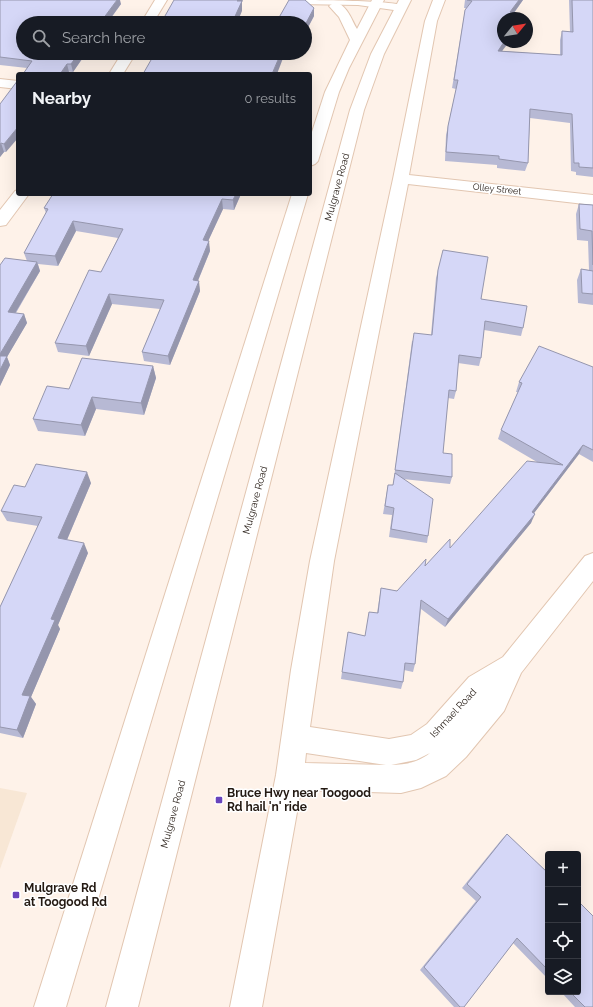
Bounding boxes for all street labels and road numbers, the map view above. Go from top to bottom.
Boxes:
street label: Mulgrave Road [323,152,351,222]
street label: Olley Street [472,181,522,197]
street label: Mulgrave Road [241,465,269,535]
street label: Ishmael Road [428,686,478,740]
street label: Mulgrave Road [159,779,187,849]

